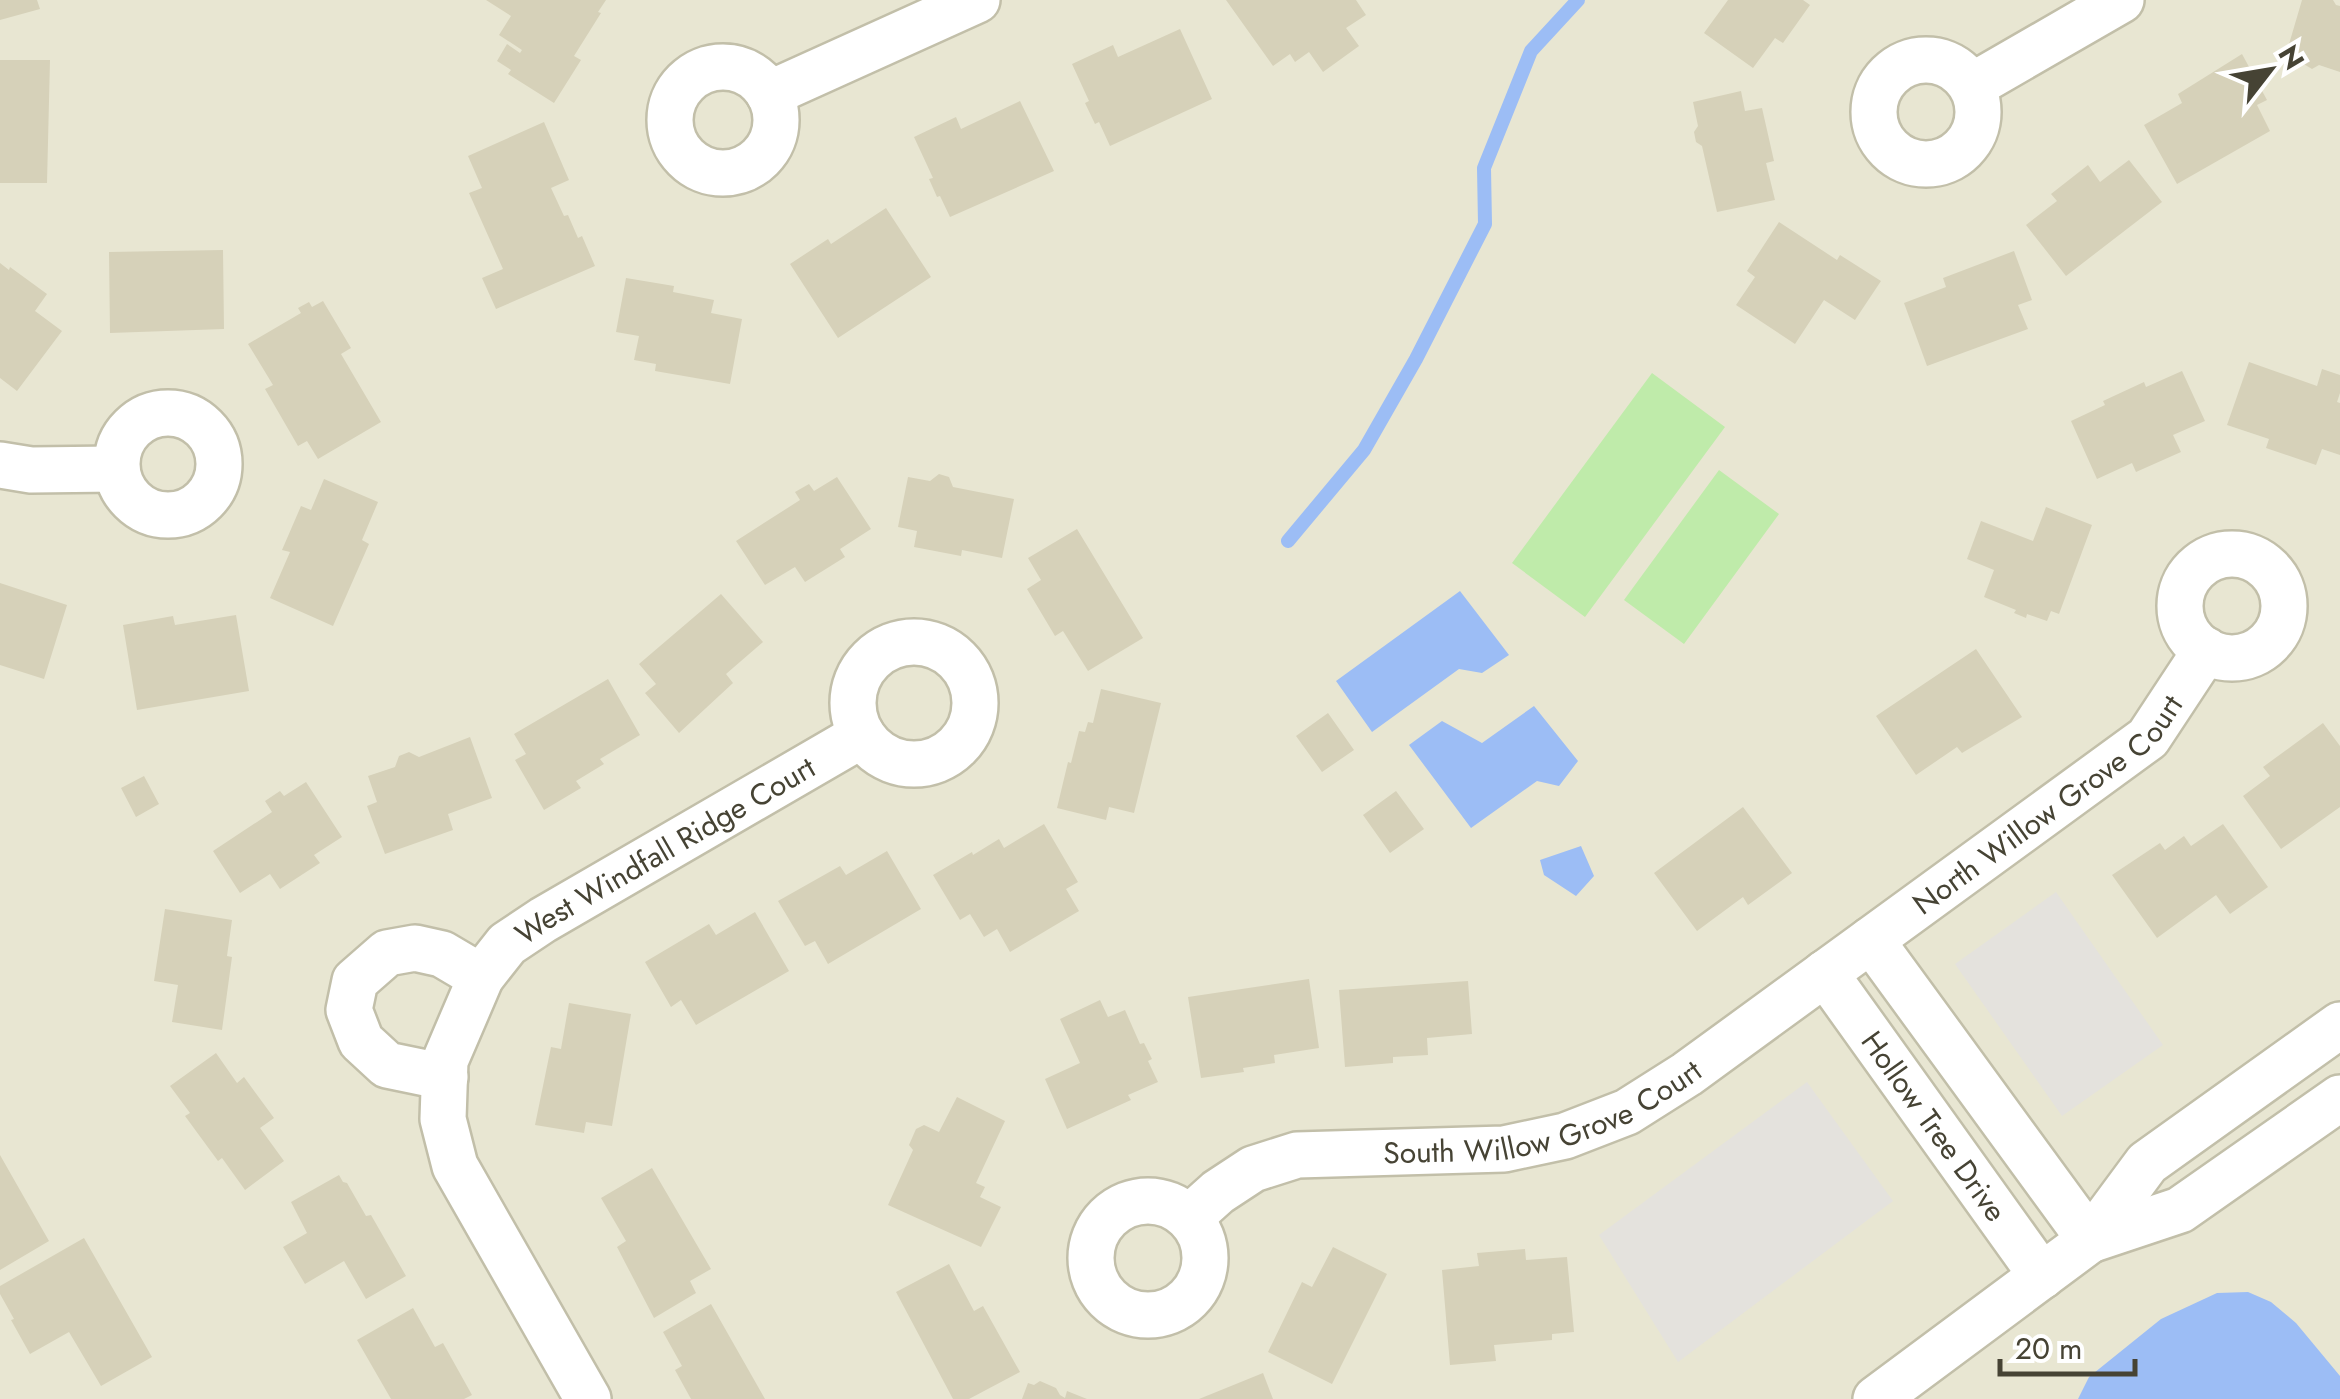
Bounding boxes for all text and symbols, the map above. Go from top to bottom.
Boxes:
north arrow [2220,20,2320,120]
text: N [2268,37,2314,77]
street label: North Willow Grove Court [1903,685,2193,924]
street label: West Windfall Ridge Court [506,745,823,954]
street label: Hollow Tree Drive [1851,1022,2017,1230]
street label: South Willow Grove Court [1383,1049,1711,1174]
scale bar [2000,1314,2135,1376]
text: 20 m [2015,1327,2082,1370]

